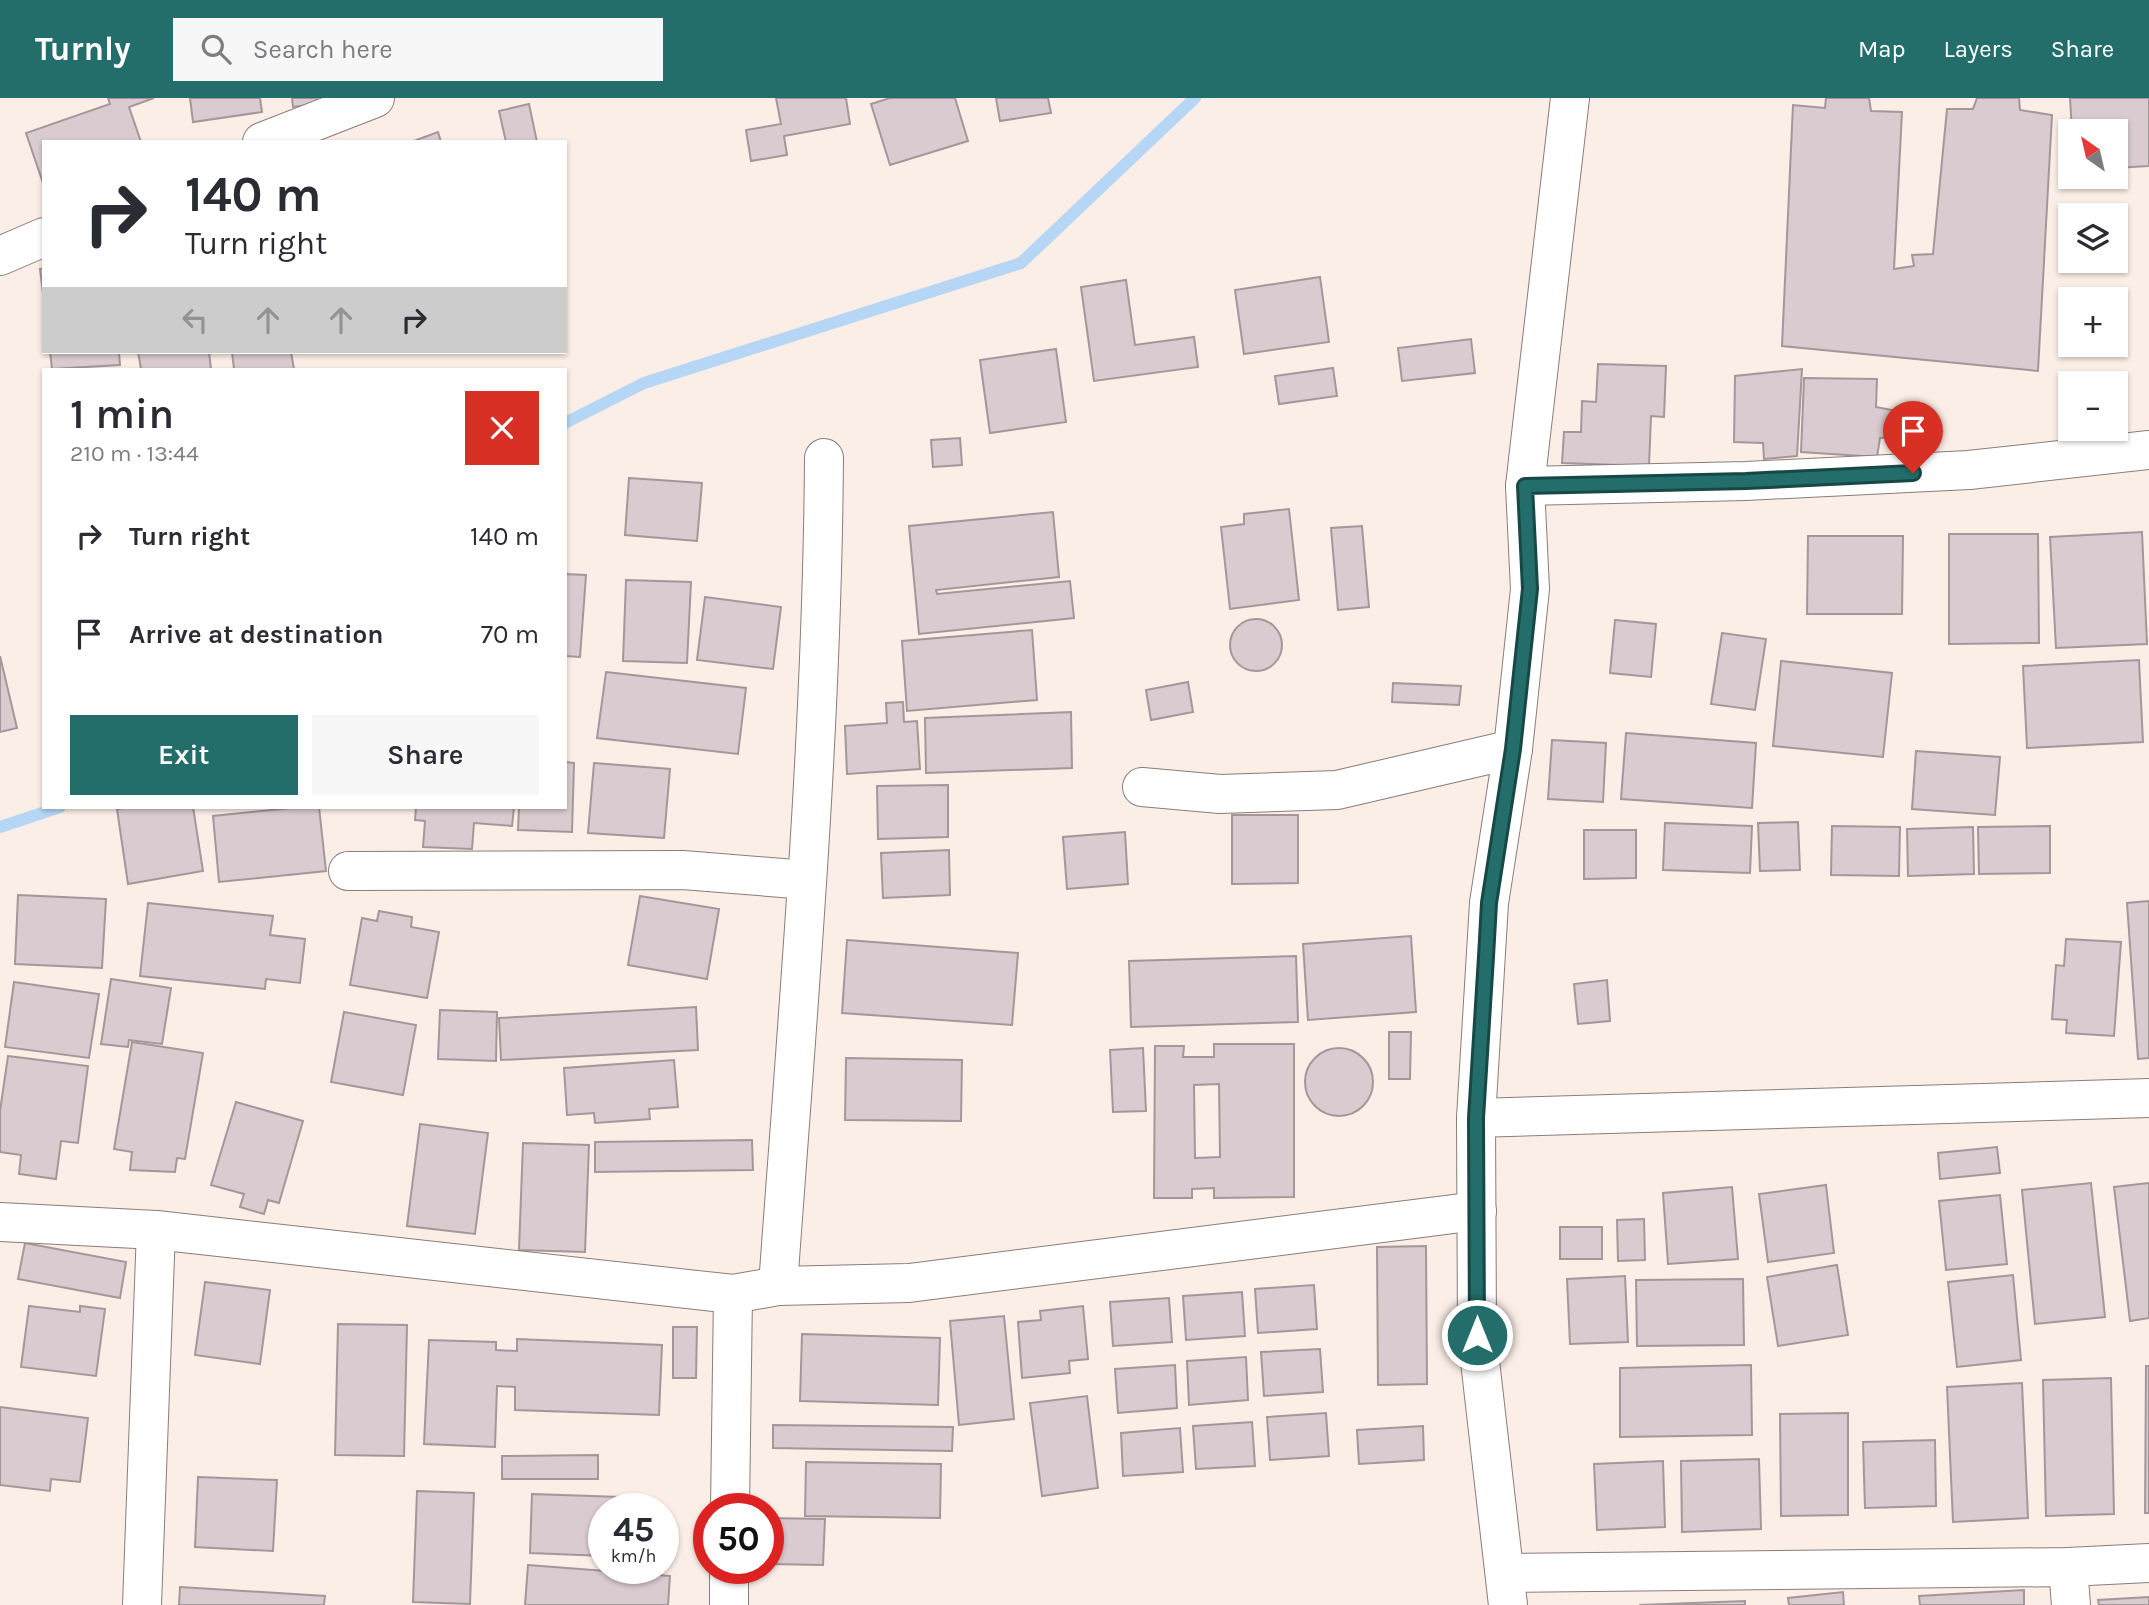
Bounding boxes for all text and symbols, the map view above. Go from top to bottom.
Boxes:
search box [173,18,663,81]
text: Turnly [35,30,131,68]
icon: search [197,30,235,68]
text: Search here [253,34,393,65]
text: Map [1858,35,1906,63]
text: Layers [1944,35,2013,63]
text: Share [2051,35,2114,63]
north arrow [2058,119,2128,189]
map controls [2058,119,2128,441]
text: 140 m [185,166,322,223]
icon: right [70,168,161,259]
button: layers [2058,203,2128,273]
text: Turn right [185,225,327,262]
button: + [2058,287,2128,357]
icon: left [176,301,214,339]
icon: ahead [249,301,287,339]
icon: ahead [322,301,360,339]
icon: right [395,301,433,339]
button: − [2058,371,2128,441]
text: 1 min [70,389,174,439]
button: close [465,391,539,465]
pin [1883,401,1943,473]
icon: arrive [1894,412,1932,450]
text: 210 m · 13:44 [70,440,199,467]
icon: right [70,517,108,555]
text: Turn right [129,521,250,552]
text: 140 m [470,521,539,552]
icon: arrive [70,615,108,653]
text: Arrive at destination [129,619,383,650]
text: 70 m [481,619,539,650]
button: Exit [70,715,298,795]
button: Share [312,715,539,795]
position arrow [1440,1298,1514,1372]
speed limit sign: 50 [693,1493,784,1584]
text: 45 [613,1509,654,1550]
text: km/h [611,1545,656,1567]

